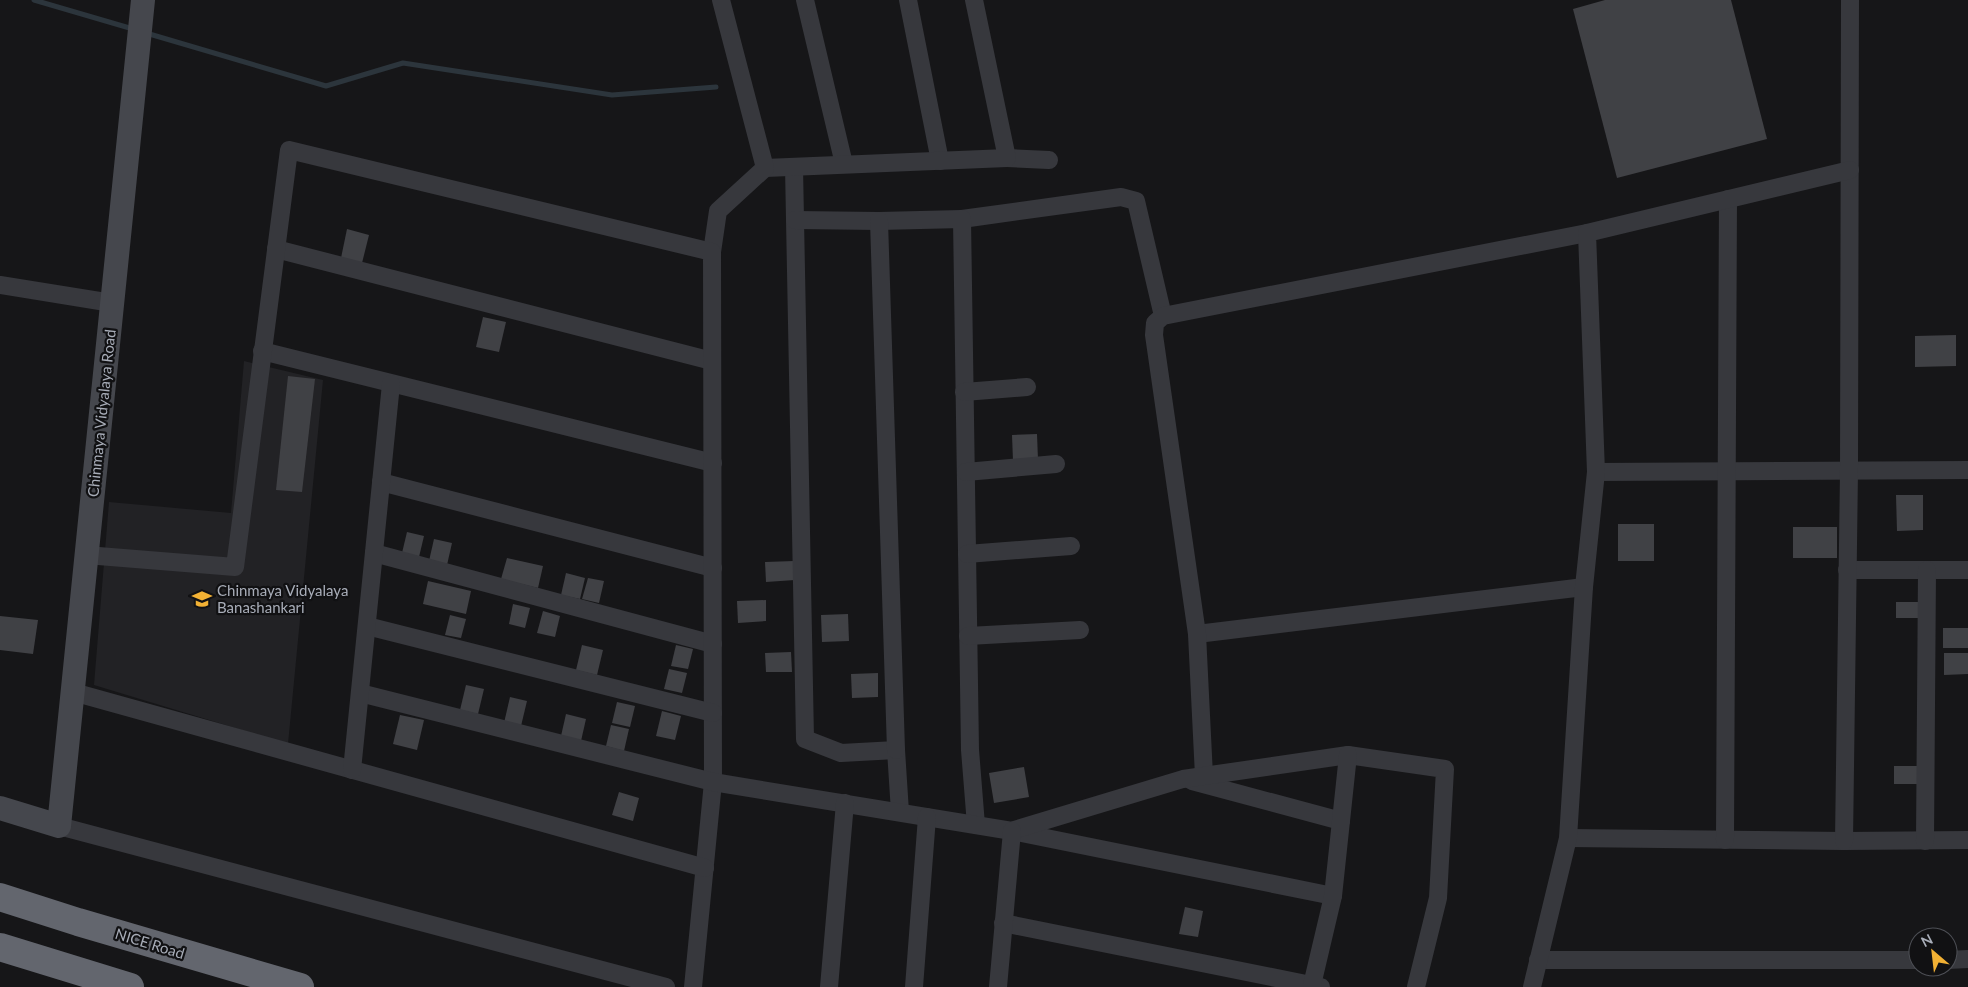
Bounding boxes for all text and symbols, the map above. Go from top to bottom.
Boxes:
street label: Chinmaya Vidyalaya Road [83,328,119,498]
place label: Chinmaya Vidyalaya Banashankari [217,581,348,616]
school or university icon: Chinmaya Vidyalaya Banashankari [191,588,213,610]
street label: NICE Road [113,924,187,962]
north arrow [1908,927,1958,977]
text: N [1918,930,1935,950]

